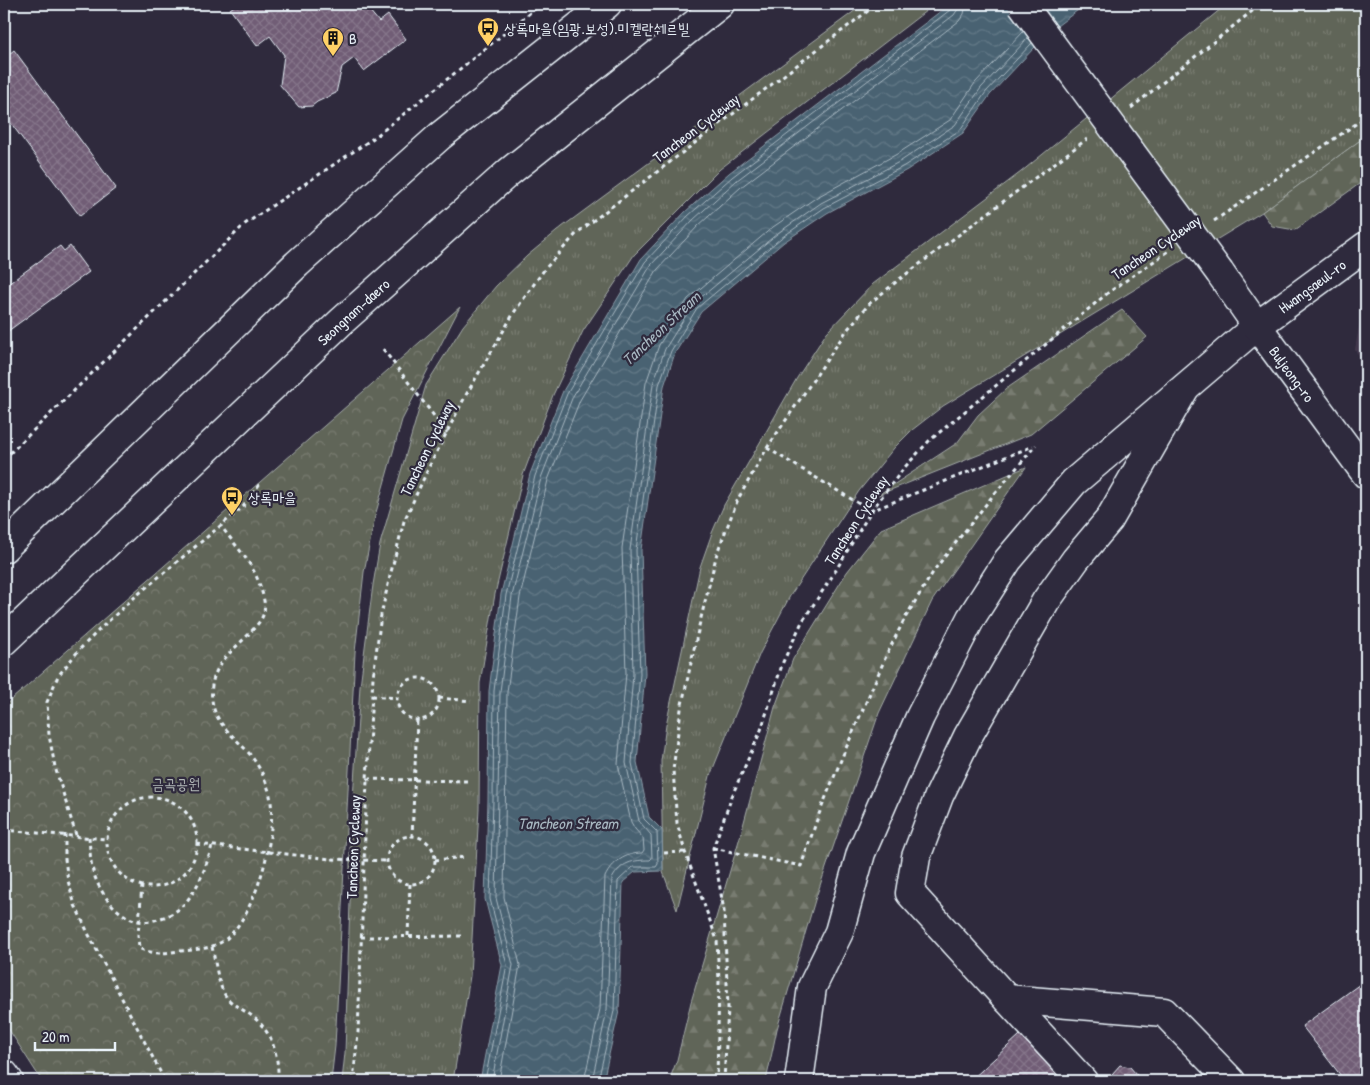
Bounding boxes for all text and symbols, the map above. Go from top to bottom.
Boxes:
bus stop icon: 상록마을(임광.보성).미켈란쉐르빌 [476,16,500,47]
place label: 상록마을(임광.보성).미켈란쉐르빌 [504,18,690,39]
building icon: B [321,26,345,57]
place label: B [349,28,357,49]
street label: Tancheon Cycleway [648,88,744,168]
street label: Tancheon Cycleway [1107,209,1205,285]
street label: Hwangsaeul-ro [1274,254,1350,318]
street label: Seongnam-daero [312,273,394,350]
water label: Tancheon Stream [617,285,706,370]
street label: Buljeong-ro [1265,342,1320,406]
street label: Tancheon Cycleway [395,397,459,499]
street label: Tancheon Cycleway [819,471,893,569]
bus stop icon: 상록마을 [220,485,244,516]
place label: 상록마을 [248,487,296,508]
park label: 금곡공원 [152,773,200,794]
street label: Tancheon Cycleway [341,795,365,899]
water label: Tancheon Stream [518,812,619,834]
scale bar [35,1020,115,1052]
text: 20 m [42,1026,69,1047]

